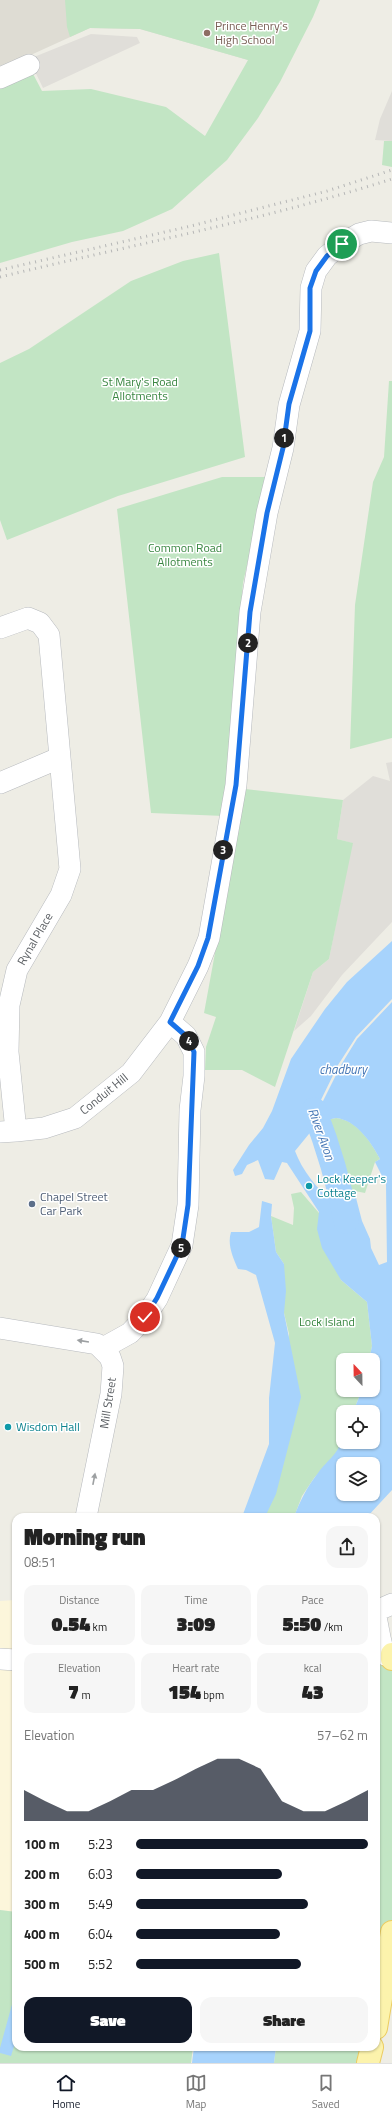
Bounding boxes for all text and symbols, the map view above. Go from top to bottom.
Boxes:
place label: Prince Henry's High School [215,16,288,49]
marker: Prince Henry's High School [202,28,212,38]
pin [325,227,359,261]
icon: arrive [331,233,353,255]
park label: St Mary's Road Allotments [102,372,178,405]
pin: 1 [274,428,294,448]
text: 1 [281,430,287,446]
park label: Common Road Allotments [148,538,222,571]
pin: 2 [238,633,258,653]
text: 2 [245,635,251,651]
pin: 3 [213,840,233,860]
text: 3 [220,842,226,858]
street label: Rynal Place [12,909,57,969]
pin: 4 [179,1031,199,1051]
text: 4 [186,1033,192,1049]
water label: chadbury [319,1059,369,1079]
street label: Conduit Hill [75,1068,132,1119]
water label: River Avon [303,1105,341,1163]
place label: Lock Keeper's Cottage [317,1169,386,1202]
marker: Lock Keeper's Cottage [304,1181,314,1191]
place label: Chapel Street Car Park [40,1187,109,1220]
marker: Chapel Street Car Park [27,1199,37,1209]
pin: 5 [171,1238,191,1258]
text: 5 [178,1240,184,1256]
pin [128,1300,162,1334]
icon: check [134,1306,156,1328]
park label: Lock Island [299,1312,355,1331]
one-way arrow [76,1338,89,1344]
north arrow [336,1353,380,1397]
map controls [336,1353,380,1501]
street label: Mill Street [94,1375,121,1430]
button: locate [336,1405,380,1449]
place label: Wisdom Hall [16,1417,80,1436]
marker: Wisdom Hall [3,1422,13,1432]
button: layers [336,1457,380,1501]
one-way arrow [91,1473,97,1485]
text: Morning run [24,1520,146,1554]
button: share [326,1526,368,1568]
text: 08:51 [24,1552,56,1572]
text: Distance [59,1592,99,1608]
text: Time [185,1592,207,1608]
text: Pace [302,1592,324,1608]
text: 0.54 [52,1608,90,1639]
text: 3:09 [177,1608,215,1639]
text: 5:50 [283,1608,321,1639]
text: km [90,1619,107,1635]
text: /km [321,1619,343,1635]
text: Elevation [58,1660,101,1676]
text: Heart rate [172,1660,220,1676]
text: kcal [304,1660,322,1676]
text: 7 [68,1676,79,1707]
text: 154 [168,1676,201,1707]
text: 43 [302,1676,324,1707]
text: m [79,1687,91,1703]
text: bpm [201,1687,224,1703]
text: Elevation [24,1725,75,1745]
text: 57–62 m [317,1725,368,1745]
text: 100 m [24,1834,60,1854]
text: 5:23 [88,1834,113,1854]
text: 200 m [24,1864,60,1884]
text: 6:03 [88,1864,113,1884]
text: 300 m [24,1894,60,1914]
text: 5:49 [88,1894,113,1914]
text: 400 m [24,1924,60,1944]
text: 6:04 [88,1924,113,1944]
text: 500 m [24,1954,60,1974]
text: 5:52 [88,1954,113,1974]
button: Save [24,1997,192,2043]
button: Share [200,1997,368,2043]
tab: Home [52,2072,80,2112]
tab: Map [185,2072,207,2112]
tab: Saved [312,2072,340,2112]

